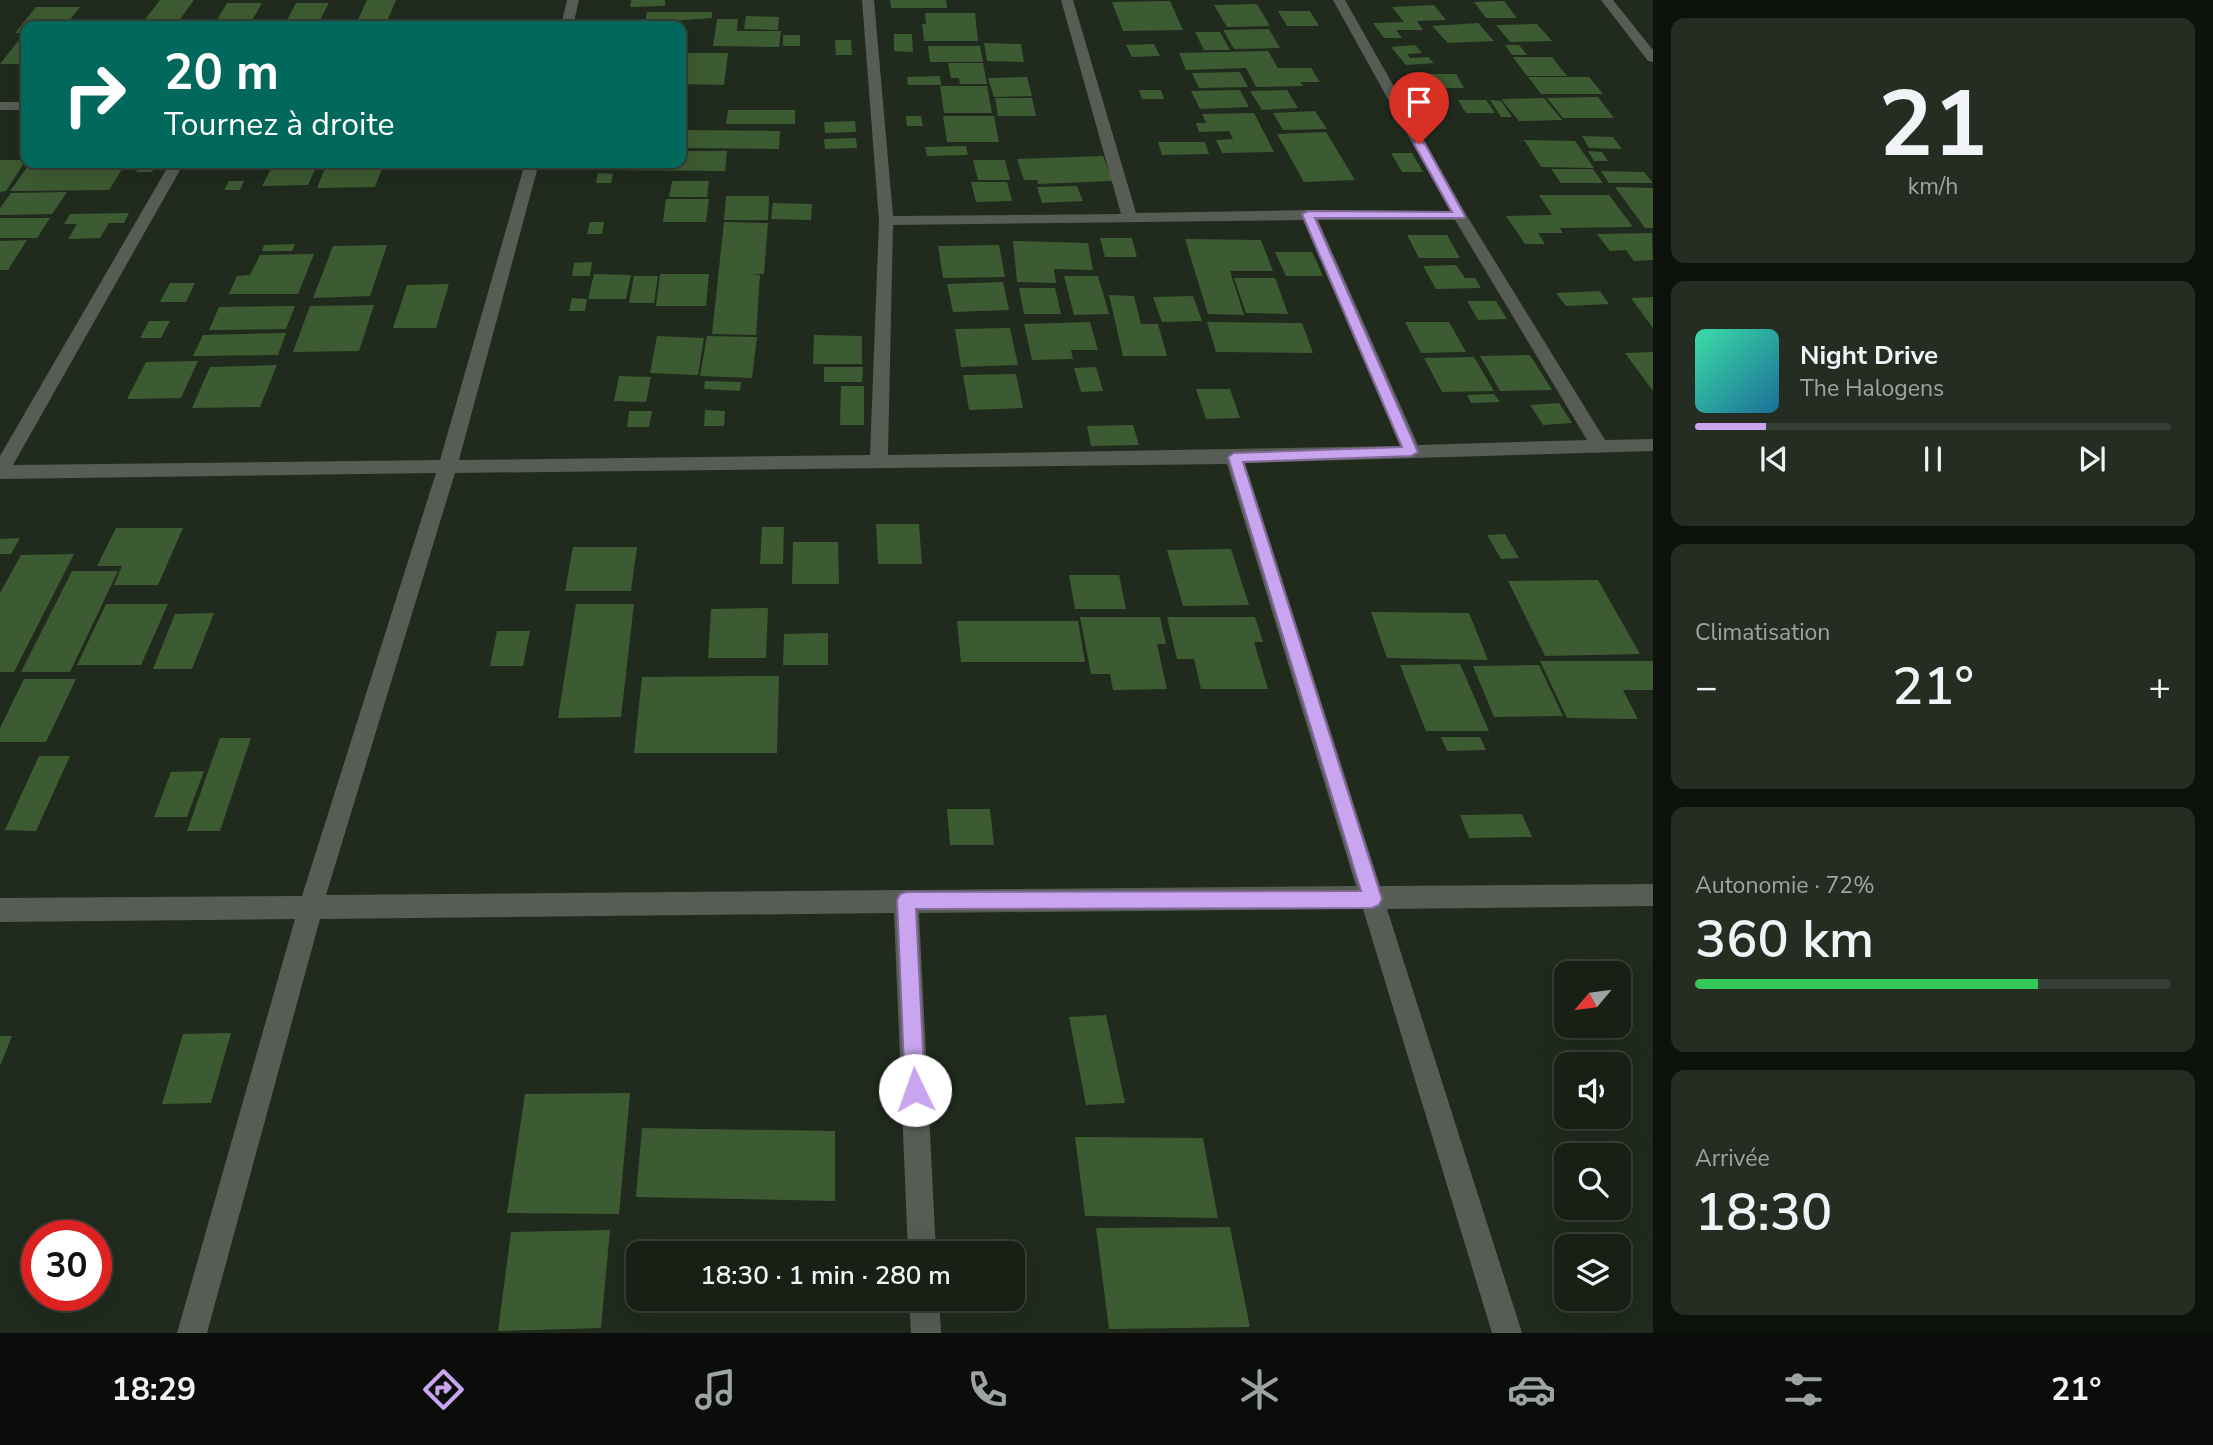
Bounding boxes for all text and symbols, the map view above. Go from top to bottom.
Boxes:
text: 20 m [164,39,279,106]
icon: right [49,49,140,140]
text: 21 [1878,63,1988,187]
pin [1389,72,1449,144]
icon: arrive [1400,83,1438,121]
text: Tournez à droite [164,103,395,146]
text: km/h [1908,171,1958,202]
text: Night Drive [1800,338,1938,373]
text: The Halogens [1800,373,1944,404]
icon: previous [1755,440,1793,478]
icon: pause [1914,440,1952,478]
icon: next [2073,440,2111,478]
text: Climatisation [1695,617,1830,648]
text: 21° [1892,651,1974,722]
text: − [1695,662,1718,713]
text: + [2148,662,2171,713]
text: Autonomie · 72% [1695,870,1875,901]
text: 360 km [1695,904,1874,975]
north arrow [1554,961,1631,1038]
map controls [1554,961,1631,1311]
button: sound [1554,1052,1631,1129]
position arrow [878,1053,952,1127]
button: search [1554,1143,1631,1220]
text: Arrivée [1695,1143,1770,1174]
text: 18:30 [1695,1177,1832,1248]
speed limit sign: 30 [21,1220,112,1311]
button: layers [1554,1234,1631,1311]
text: 18:30 · 1 min · 280 m [700,1258,951,1293]
icon: directions [419,1365,468,1414]
icon: music [691,1365,740,1414]
icon: phone [963,1365,1012,1414]
icon: climate [1235,1365,1284,1414]
icon: car [1507,1365,1556,1414]
icon: filters [1779,1365,1828,1414]
text: 18:29 [111,1368,196,1411]
text: 21° [2051,1368,2101,1411]

